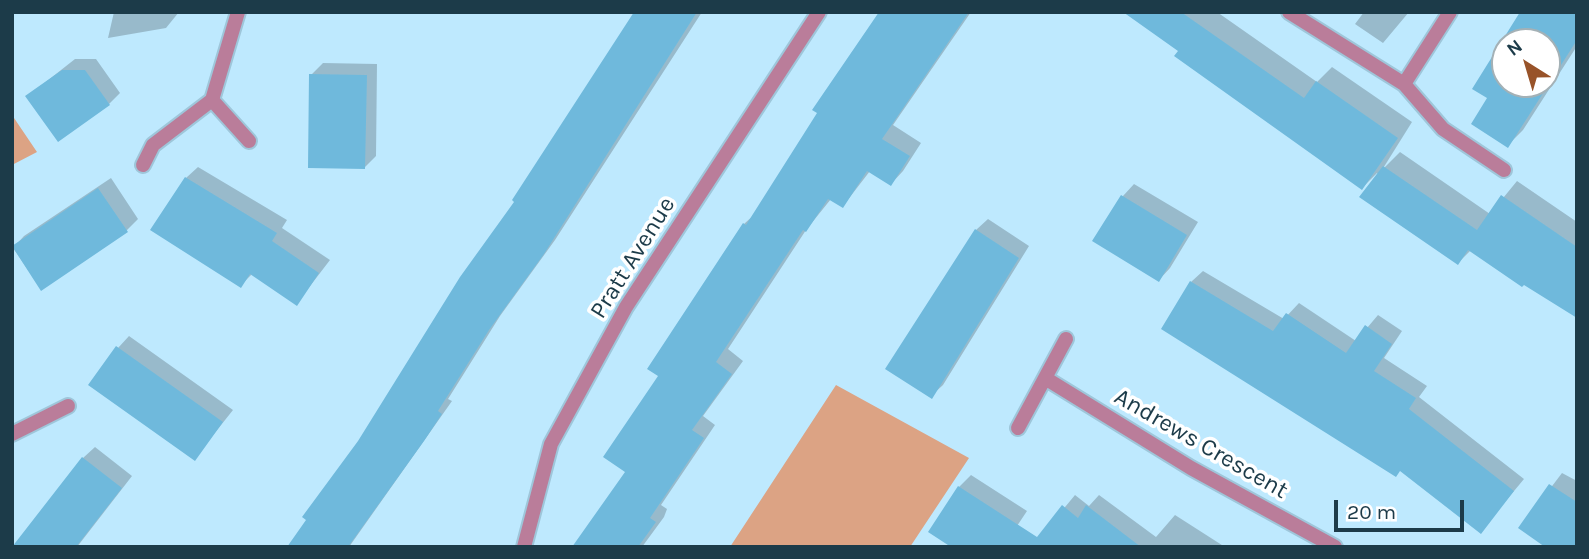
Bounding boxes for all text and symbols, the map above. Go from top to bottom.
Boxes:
north arrow [1491,28,1561,98]
text: N [1503,35,1527,61]
street label: Pratt Avenue [584,192,682,324]
street label: Andrews Crescent [1109,383,1293,505]
scale bar [1337,486,1466,530]
text: 20 m [1347,500,1396,524]

